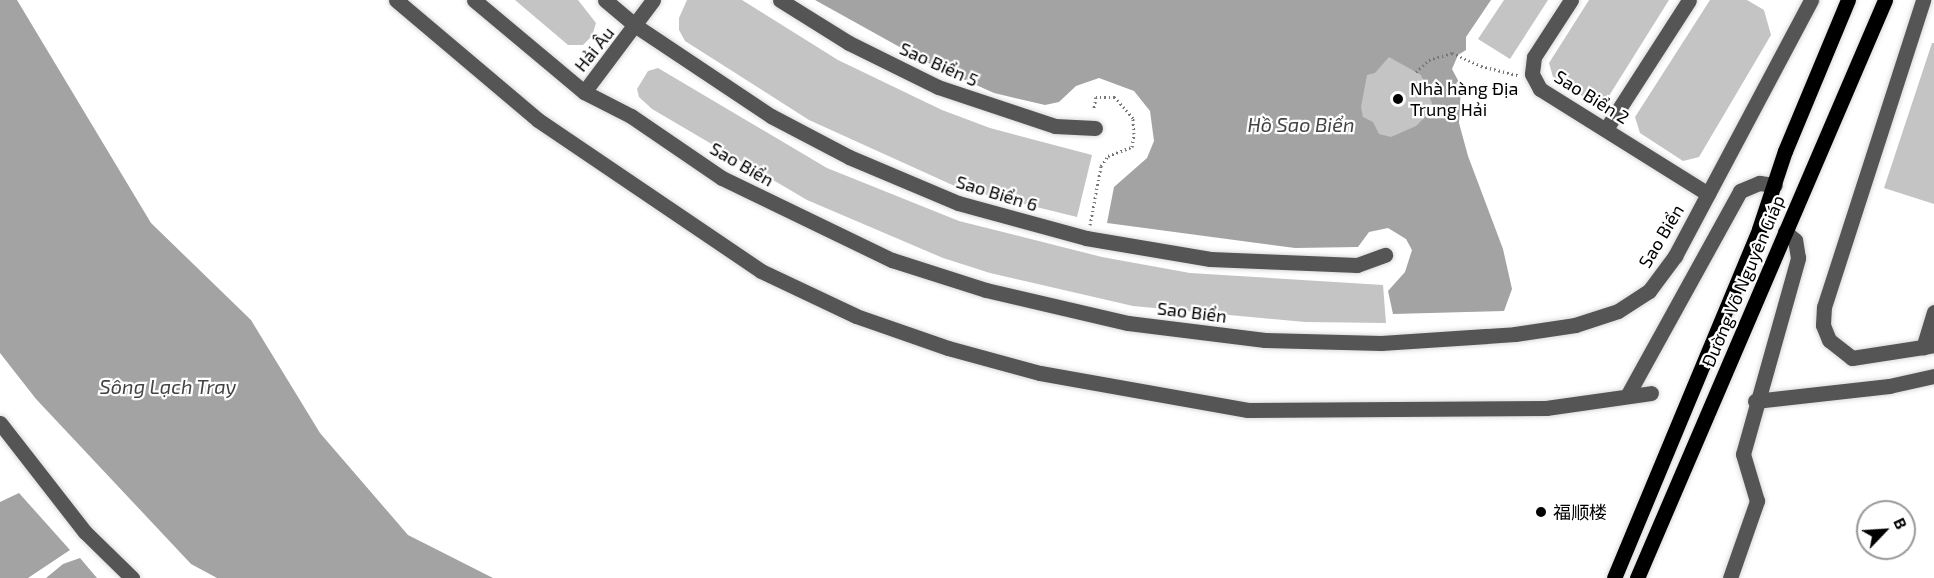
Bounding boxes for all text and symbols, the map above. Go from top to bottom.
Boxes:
street label: Hải Âu [569,22,619,76]
street label: Sao Biển 5 [896,37,982,91]
street label: Sao Biển 2 [1551,66,1633,128]
place label: Nhà hàng Địa Trung Hải [1410,78,1518,121]
marker: Nhà hàng Địa Trung Hải [1391,92,1405,106]
water label: Hồ Sao Biển [1247,112,1355,136]
street label: Sao Biển [706,137,778,191]
street label: Sao Biển 6 [954,170,1040,216]
street label: Đường Võ Nguyên Giáp [1697,192,1789,370]
street label: Sao Biển [1634,200,1688,272]
street label: Sao Biển [1156,297,1228,327]
water label: Sông Lạch Tray [99,374,237,398]
north arrow [1856,500,1916,560]
place label: 福顺楼 [1553,501,1607,523]
marker: 福顺楼 [1534,505,1548,519]
text: B [1890,514,1912,532]

